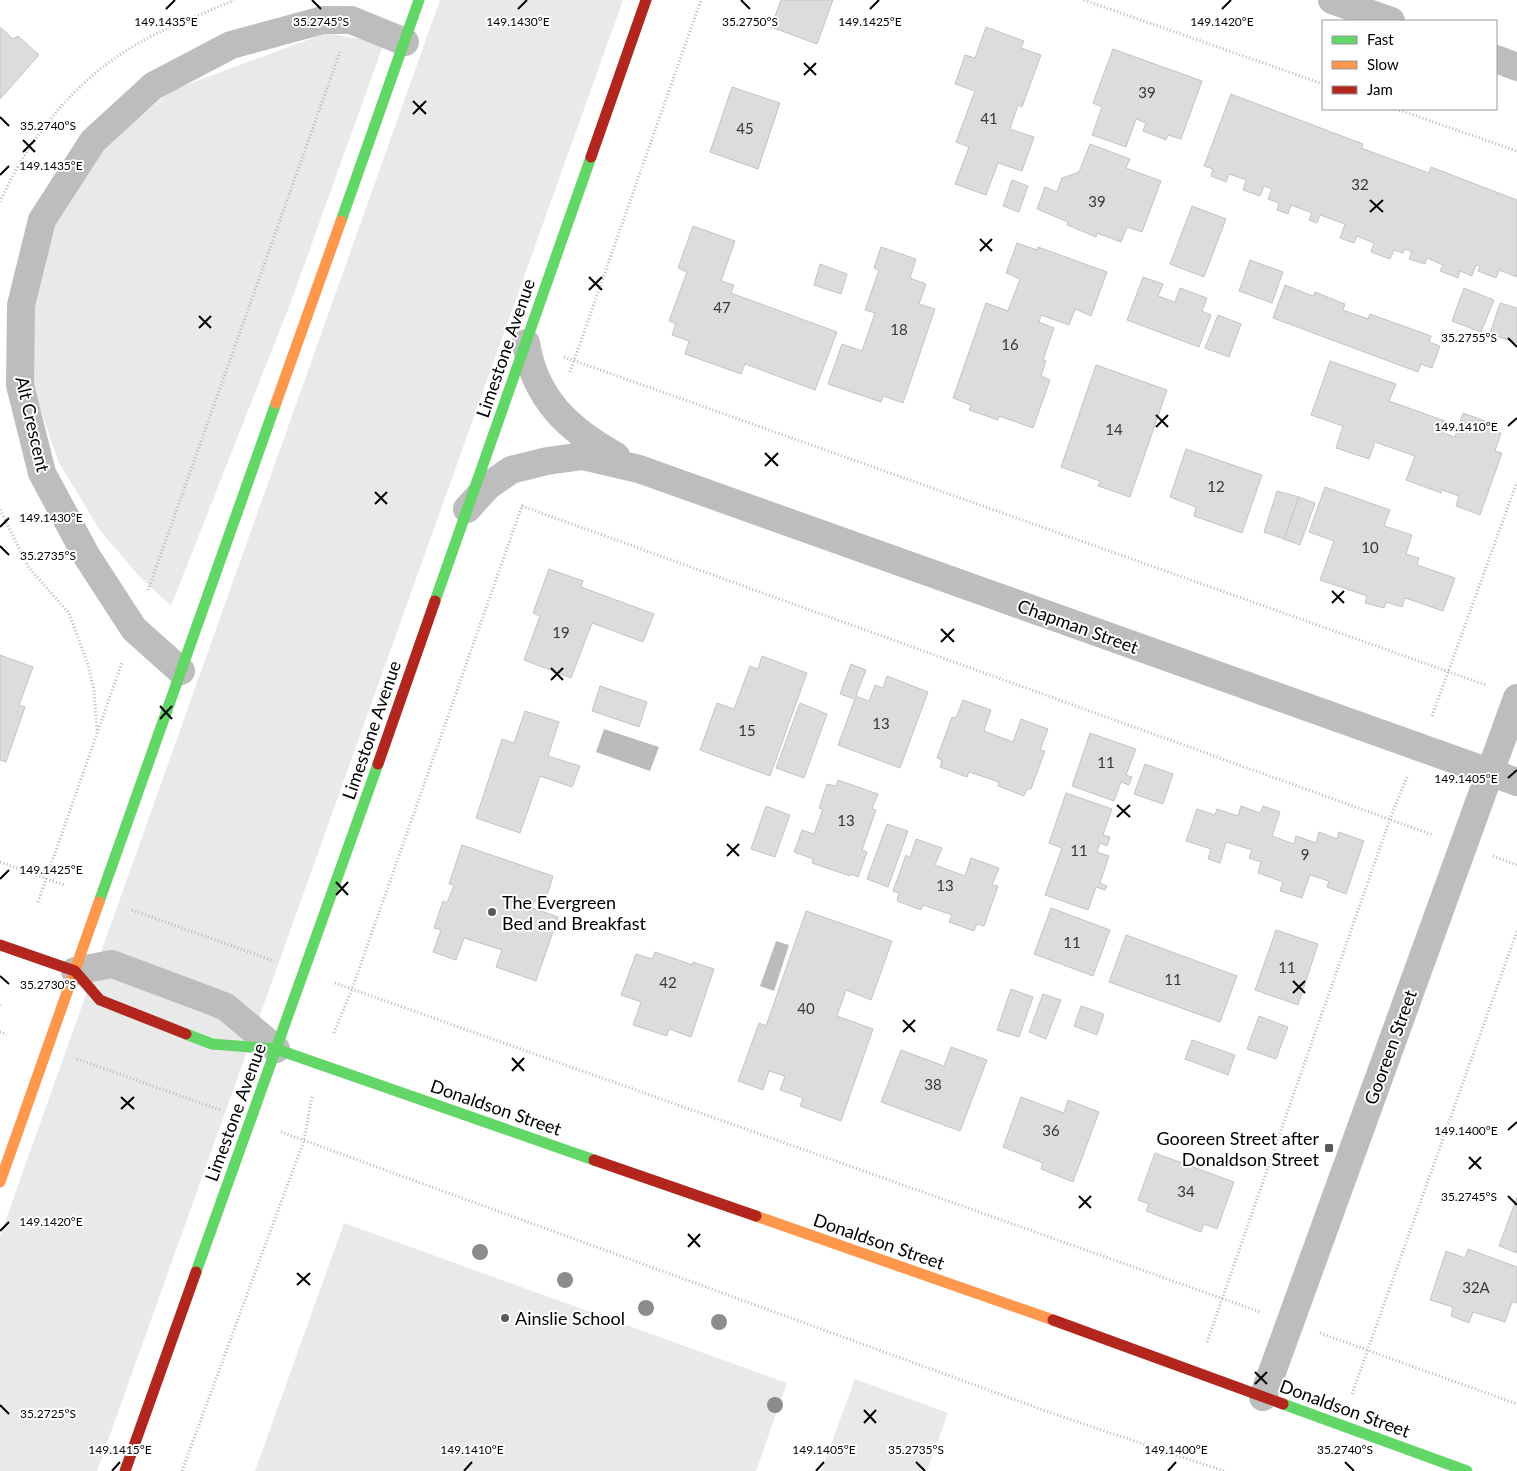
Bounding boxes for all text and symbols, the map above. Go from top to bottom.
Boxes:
text: 149.1435°E [134,14,198,29]
text: 35.2745°S [293,14,349,29]
text: 149.1430°E [486,14,550,29]
text: 35.2750°S [722,14,778,29]
text: 149.1425°E [838,14,902,29]
text: 149.1420°E [1190,14,1254,29]
legend [1322,20,1497,110]
text: Fast [1367,30,1394,48]
text: Slow [1367,55,1399,73]
text: Jam [1367,80,1393,98]
house number: 39 [1138,83,1156,101]
house number: 41 [980,109,998,127]
text: 35.2740°S [20,118,76,133]
house number: 45 [736,119,754,137]
text: 149.1435°E [19,158,83,173]
house number: 32 [1351,175,1369,193]
house number: 39 [1088,192,1106,210]
street label: Limestone Avenue [471,276,539,420]
house number: 47 [713,298,731,316]
house number: 18 [890,320,908,338]
text: 35.2755°S [1441,330,1497,345]
house number: 16 [1001,335,1019,353]
street label: Alt Crescent [11,374,55,474]
text: 149.1410°E [1434,419,1498,434]
house number: 14 [1105,420,1123,438]
house number: 12 [1207,477,1225,495]
text: 149.1430°E [19,510,83,525]
house number: 10 [1361,538,1379,556]
text: 35.2735°S [20,548,76,563]
street label: Chapman Street [1015,594,1142,658]
house number: 19 [552,623,570,641]
street label: Limestone Avenue [337,658,405,802]
house number: 13 [872,714,890,732]
house number: 15 [738,721,756,739]
house number: 11 [1097,753,1115,771]
text: 149.1405°E [1434,771,1498,786]
house number: 13 [837,811,855,829]
house number: 11 [1070,841,1088,859]
house number: 9 [1301,845,1309,863]
text: 149.1425°E [19,862,83,877]
house number: 13 [936,876,954,894]
place label: The Evergreen Bed and Breakfast [502,891,647,934]
marker: The Evergreen Bed and Breakfast [486,906,498,918]
house number: 11 [1063,933,1081,951]
house number: 11 [1278,958,1296,976]
house number: 11 [1164,970,1182,988]
house number: 42 [659,973,677,991]
text: 35.2730°S [20,977,76,992]
street label: Gooreen Street [1359,986,1421,1107]
house number: 40 [797,999,815,1017]
street label: Limestone Avenue [200,1040,270,1184]
street label: Donaldson Street [428,1074,565,1140]
house number: 38 [924,1075,942,1093]
house number: 36 [1042,1121,1060,1139]
text: 149.1400°E [1434,1123,1498,1138]
place label: Gooreen Street after Donaldson Street [1157,1127,1320,1170]
marker: Gooreen Street after Donaldson Street [1323,1142,1335,1154]
house number: 34 [1177,1182,1195,1200]
text: 35.2745°S [1441,1189,1497,1204]
street label: Donaldson Street [811,1208,948,1274]
text: 149.1420°E [19,1214,83,1229]
house number: 32A [1462,1278,1491,1296]
place label: Ainslie School [515,1307,625,1329]
marker: Ainslie School [499,1312,511,1324]
street label: Donaldson Street [1277,1374,1414,1442]
text: 35.2725°S [20,1406,76,1421]
text: 149.1415°E [88,1442,152,1457]
text: 149.1410°E [440,1442,504,1457]
text: 149.1405°E [792,1442,856,1457]
text: 35.2735°S [888,1442,944,1457]
text: 149.1400°E [1144,1442,1208,1457]
text: 35.2740°S [1317,1442,1373,1457]

